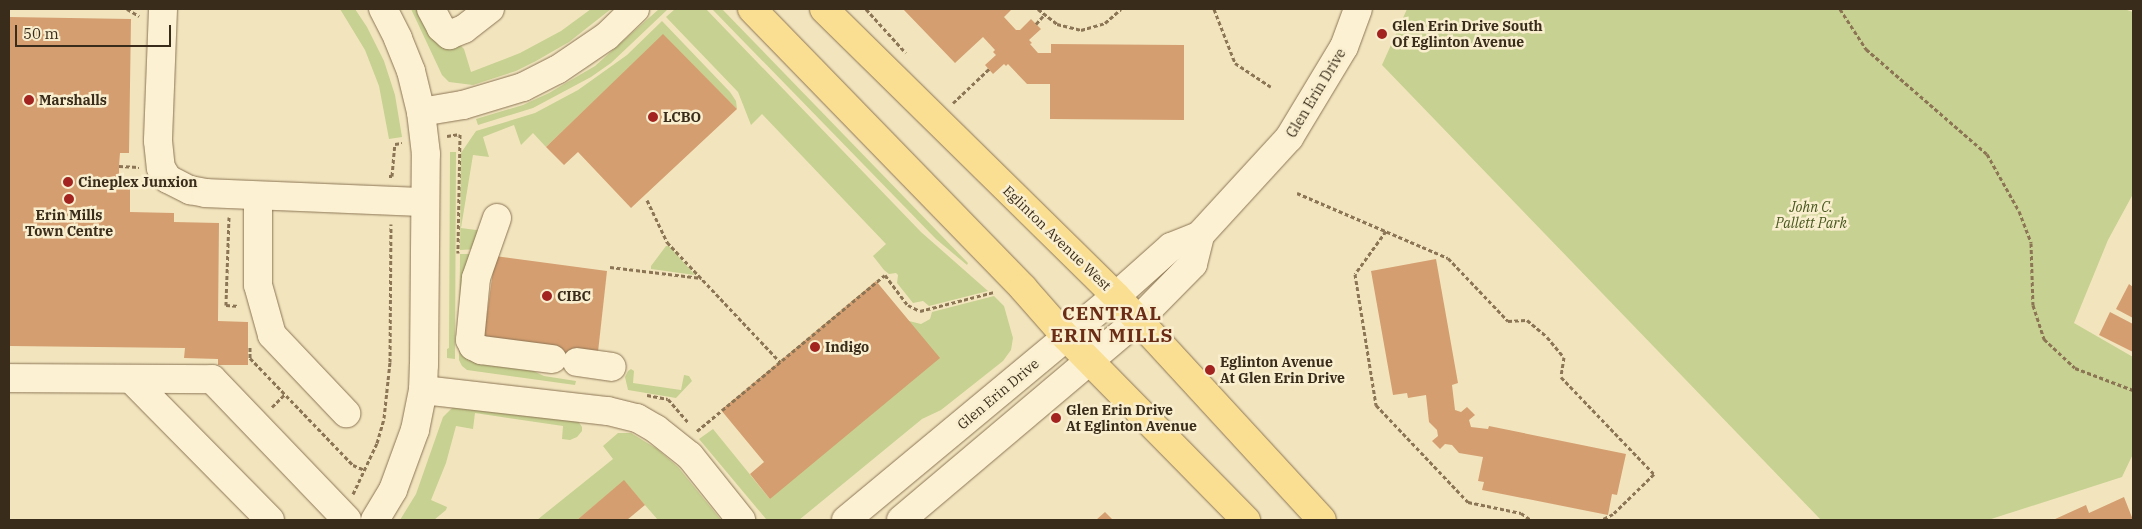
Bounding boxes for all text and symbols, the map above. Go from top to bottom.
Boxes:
scale bar [18,15,174,47]
place label: Glen Erin Drive South Of Eglinton Avenue [1392,18,1543,50]
text: 50 m [23,24,59,43]
marker: Glen Erin Drive South Of Eglinton Avenue [1376,28,1388,40]
street label: Glen Erin Drive [1283,45,1349,141]
place label: Marshalls [39,92,107,108]
marker: Marshalls [23,94,35,106]
place label: LCBO [663,109,701,125]
marker: LCBO [647,111,659,123]
place label: Cineplex Junxion [78,174,198,190]
marker: Cineplex Junxion [62,176,74,188]
street label: Eglinton Avenue West [1000,182,1114,294]
marker: Erin Mills Town Centre [63,193,75,205]
park label: John C. Pallett Park [1775,199,1847,232]
place label: Erin Mills Town Centre [25,207,113,240]
place label: CIBC [557,288,591,304]
marker: CIBC [541,290,553,302]
district label: CENTRAL ERIN MILLS [1049,303,1175,347]
place label: Indigo [825,339,869,355]
marker: Indigo [809,341,821,353]
place label: Eglinton Avenue At Glen Erin Drive [1220,354,1345,387]
street label: Glen Erin Drive [954,355,1042,433]
marker: Eglinton Avenue At Glen Erin Drive [1204,364,1216,376]
place label: Glen Erin Drive At Eglinton Avenue [1066,402,1197,434]
marker: Glen Erin Drive At Eglinton Avenue [1050,412,1062,424]

